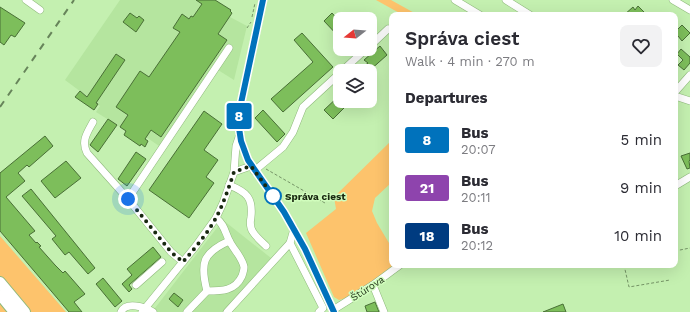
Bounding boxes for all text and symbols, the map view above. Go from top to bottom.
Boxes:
north arrow [333,12,377,56]
map controls [333,12,377,108]
button: heart [620,25,662,67]
text: Správa ciest [405,27,519,50]
text: Walk · 4 min · 270 m [405,54,535,69]
button: layers [333,64,377,108]
text: Departures [405,89,488,107]
line badge: 8 [226,103,252,129]
text: 8 [235,108,243,124]
text: Bus [461,124,489,142]
text: 5 min [621,131,662,149]
text: 8 [423,132,431,148]
text: 20:07 [461,142,496,157]
text: Bus [461,172,489,190]
text: 9 min [620,179,662,197]
text: 21 [420,180,434,196]
marker: Správa ciest [264,187,282,205]
your location [118,189,138,209]
text: 20:11 [461,190,491,205]
place label: Správa ciest [285,191,346,202]
text: Bus [461,220,489,238]
text: 10 min [614,227,662,245]
text: 18 [420,228,434,244]
text: 20:12 [461,238,493,253]
street label: Štúrova [349,273,386,303]

